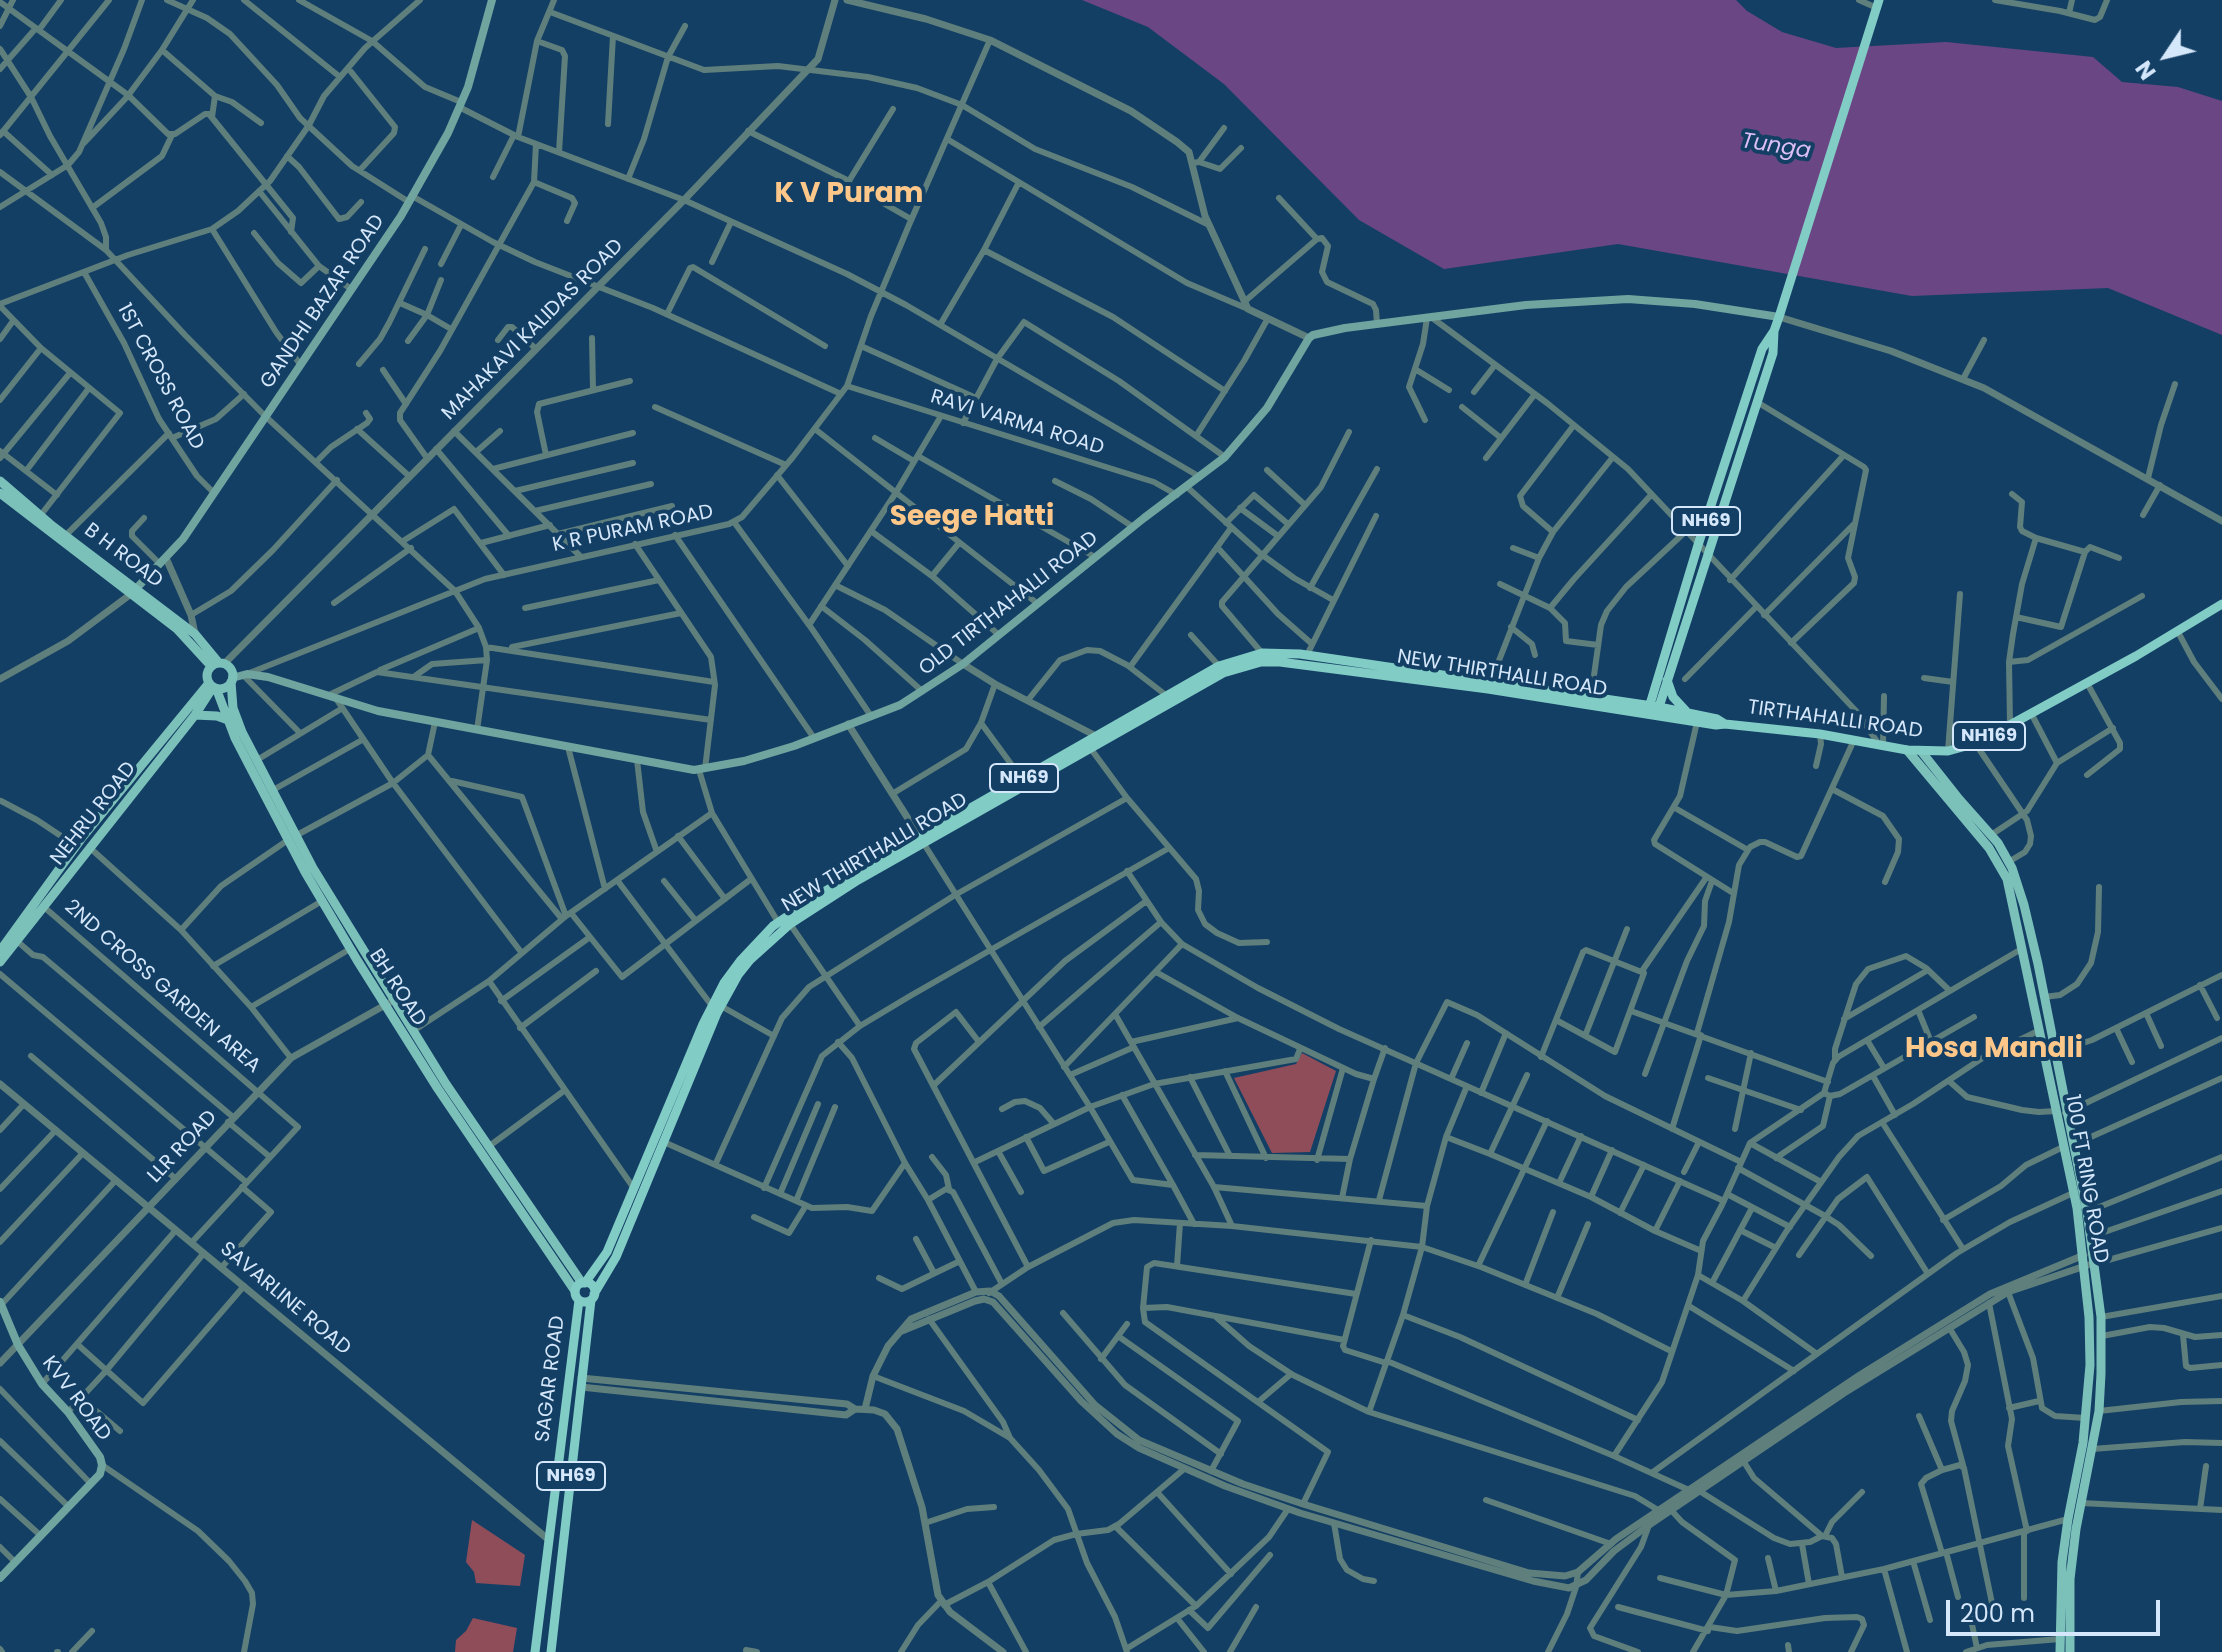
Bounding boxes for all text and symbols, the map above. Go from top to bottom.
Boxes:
north arrow [2126,16,2206,96]
text: N [2128,54,2163,86]
water label: Tunga [1739,129,1813,165]
district label: K V Puram [775,178,923,212]
street label: GANDHI BAZAR ROAD [256,211,390,393]
street label: MAHAKAVI KALIDAS ROAD [437,234,629,426]
street label: 1ST CROSS ROAD [111,300,209,454]
street label: RAVI VARMA ROAD [927,385,1107,461]
street label: K R PURAM ROAD [550,500,716,558]
district label: Seege Hatti [890,501,1054,535]
road number: NH69 [1672,507,1740,535]
street label: B H ROAD [79,519,167,593]
street label: OLD TIRTHAHALLI ROAD [915,527,1103,681]
street label: NEW THIRTHALLI ROAD [1395,646,1609,702]
street label: TIRTHAHALLI ROAD [1746,696,1924,744]
road number: NH169 [1953,722,2025,750]
street label: NEHRU ROAD [46,757,142,871]
road number: NH69 [990,764,1058,792]
street label: NEW THIRTHALLI ROAD [778,788,972,918]
street label: 2ND CROSS GARDEN AREA [59,895,265,1079]
street label: BH ROAD [363,945,431,1031]
district label: Hosa Mandli [1905,1033,2083,1067]
street label: 100 FT RING ROAD [2059,1093,2113,1265]
street label: LLR ROAD [143,1106,223,1188]
street label: SAVARLINE ROAD [215,1237,355,1361]
street label: SAGAR ROAD [531,1314,571,1444]
street label: KVV ROAD [36,1352,116,1446]
road number: NH69 [537,1462,605,1490]
scale bar [1950,1584,2164,1634]
text: 200 m [1960,1597,2035,1630]

